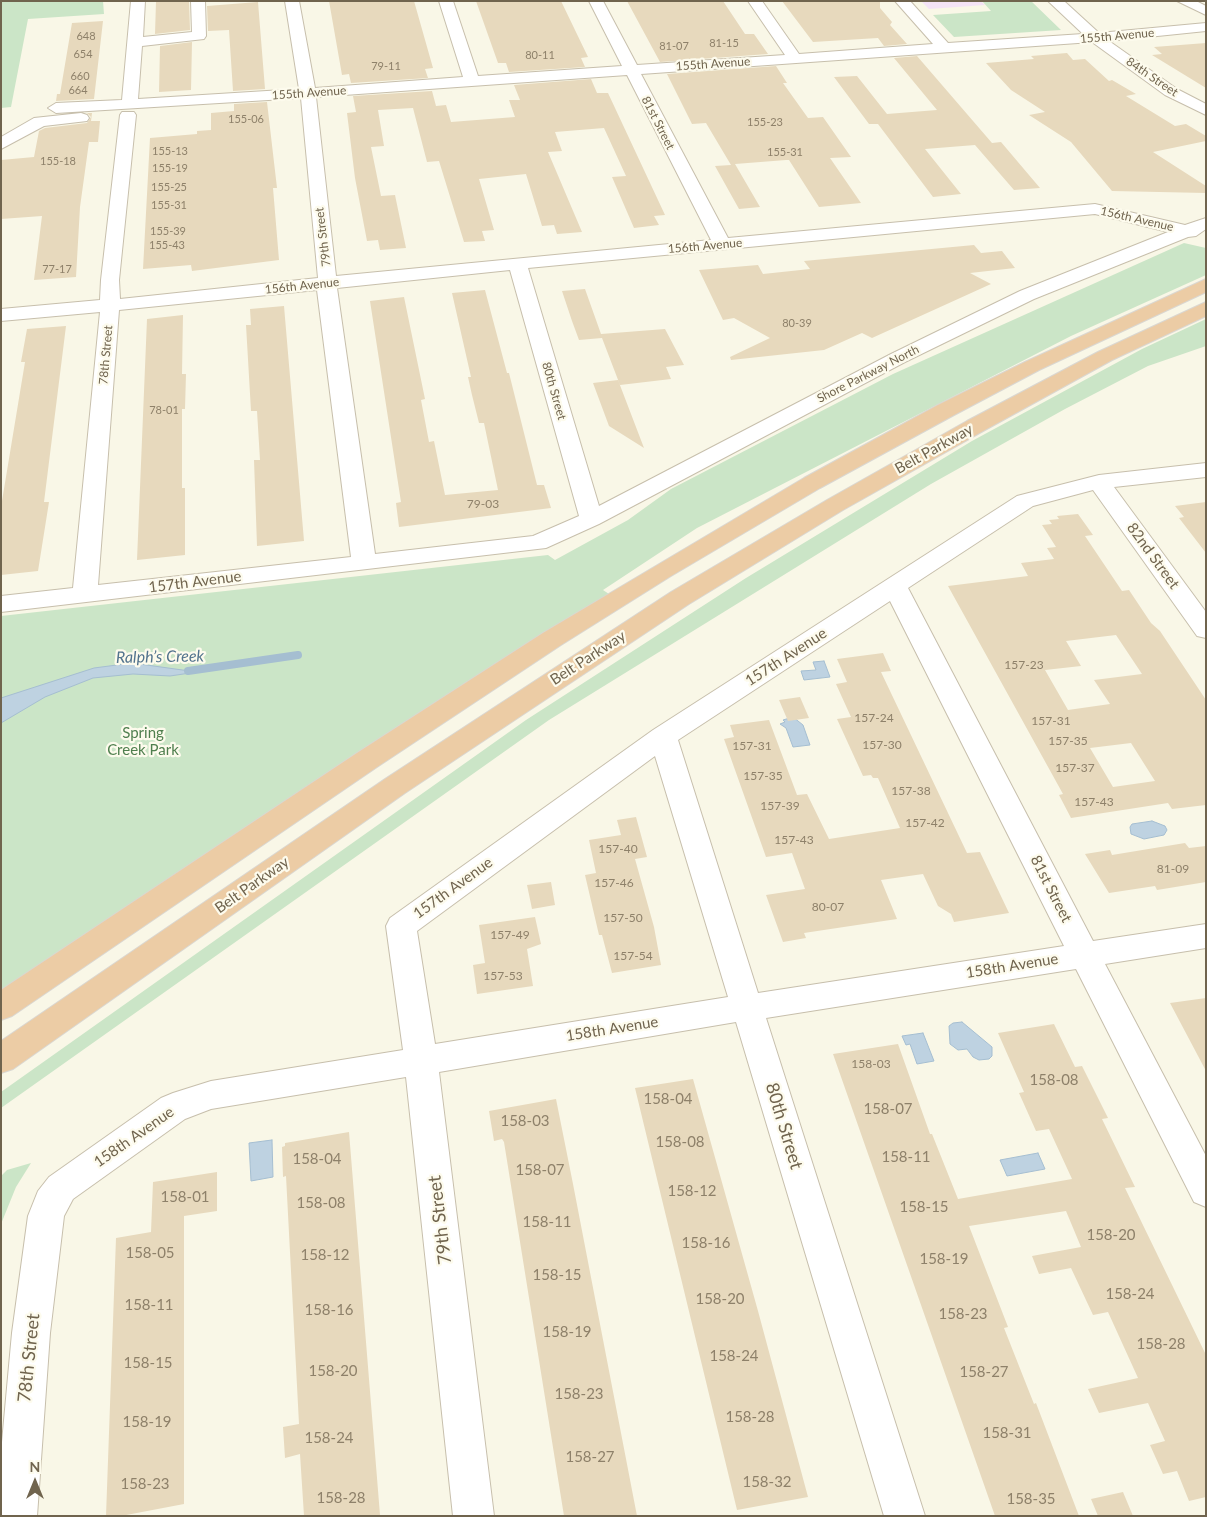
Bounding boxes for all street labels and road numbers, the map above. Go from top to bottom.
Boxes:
street label: 155th Avenue [1079,26,1155,46]
street label: 155th Avenue [675,54,751,74]
street label: 84th Street [1123,54,1181,100]
street label: 155th Avenue [271,83,347,103]
street label: 81st Street [638,94,678,152]
street label: 156th Avenue [1099,204,1175,234]
street label: 79th Street [312,207,334,267]
street label: 156th Avenue [667,236,743,256]
street label: 156th Avenue [264,275,340,297]
street label: 78th Street [96,325,116,385]
street label: Shore Parkway North [815,342,921,406]
street label: 80th Street [539,360,569,422]
street label: Belt Parkway [892,420,976,478]
street label: 82nd Street [1123,519,1183,593]
street label: 157th Avenue [148,567,242,597]
street label: 157th Avenue [742,624,830,690]
street label: Belt Parkway [547,627,629,689]
street label: Belt Parkway [212,853,292,917]
street label: 157th Avenue [410,853,496,923]
street label: 81st Street [1026,853,1076,925]
street label: 158th Avenue [964,950,1060,982]
street label: 158th Avenue [564,1013,660,1045]
street label: 80th Street [761,1080,807,1172]
street label: 158th Avenue [91,1103,177,1171]
street label: 79th Street [424,1174,456,1266]
street label: 78th Street [14,1312,44,1404]

